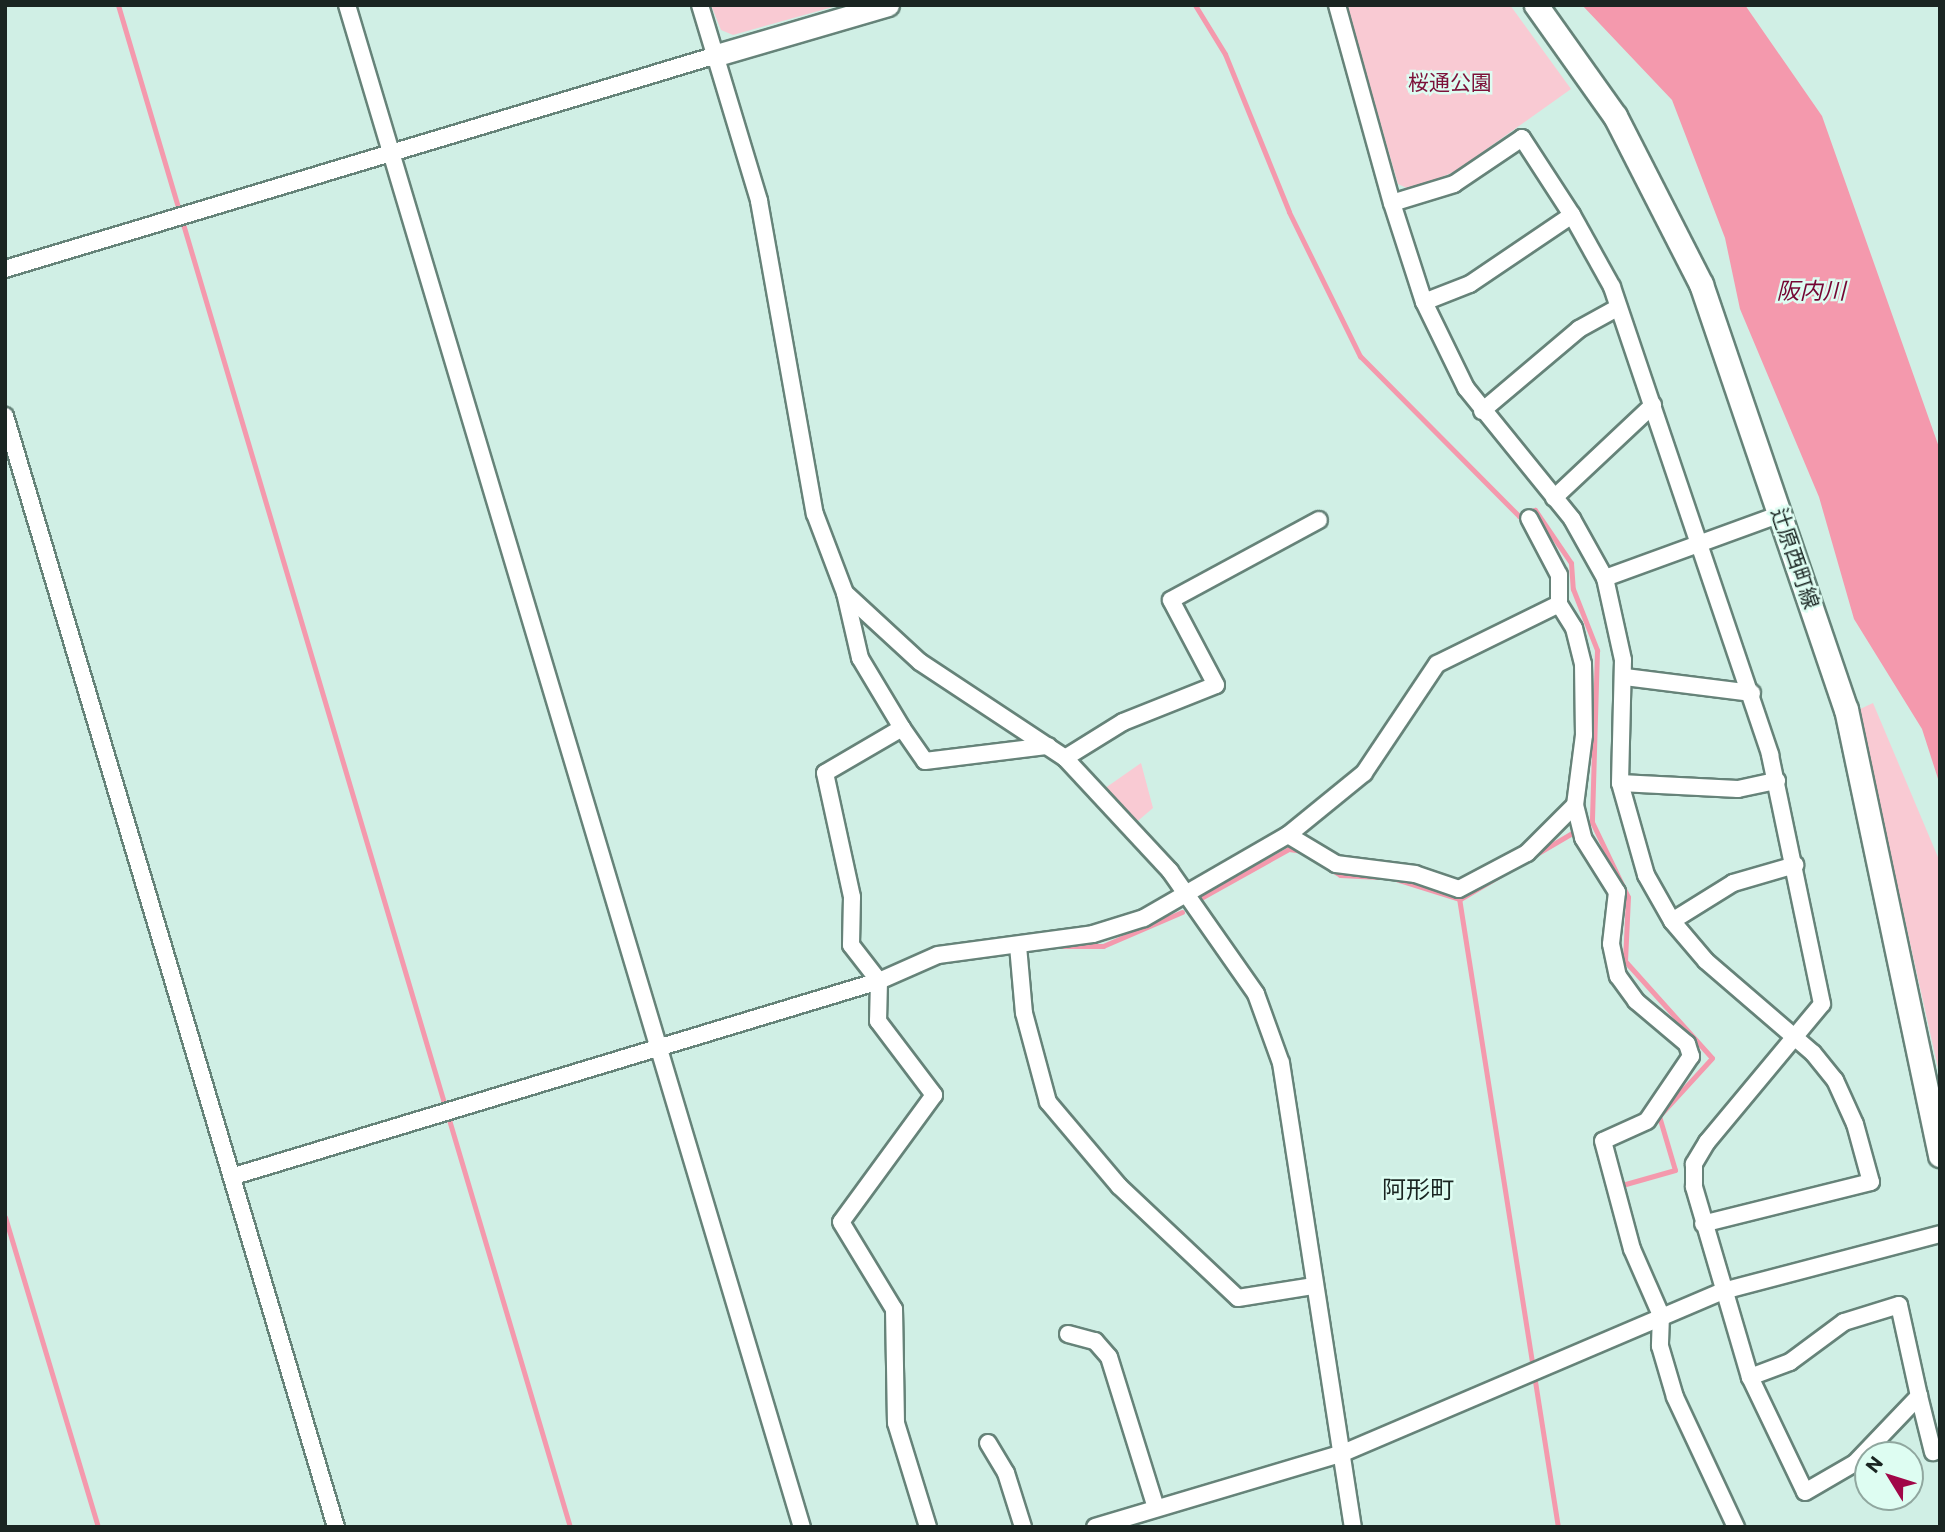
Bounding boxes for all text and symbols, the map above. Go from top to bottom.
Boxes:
park label: 桜通公園 [1408,69,1492,95]
water label: 阪内川 [1777,276,1845,304]
street label: 辻原西町線 [1767,504,1825,612]
district label: 阿形町 [1382,1175,1454,1203]
north arrow [1854,1441,1924,1511]
text: N [1860,1451,1887,1477]

